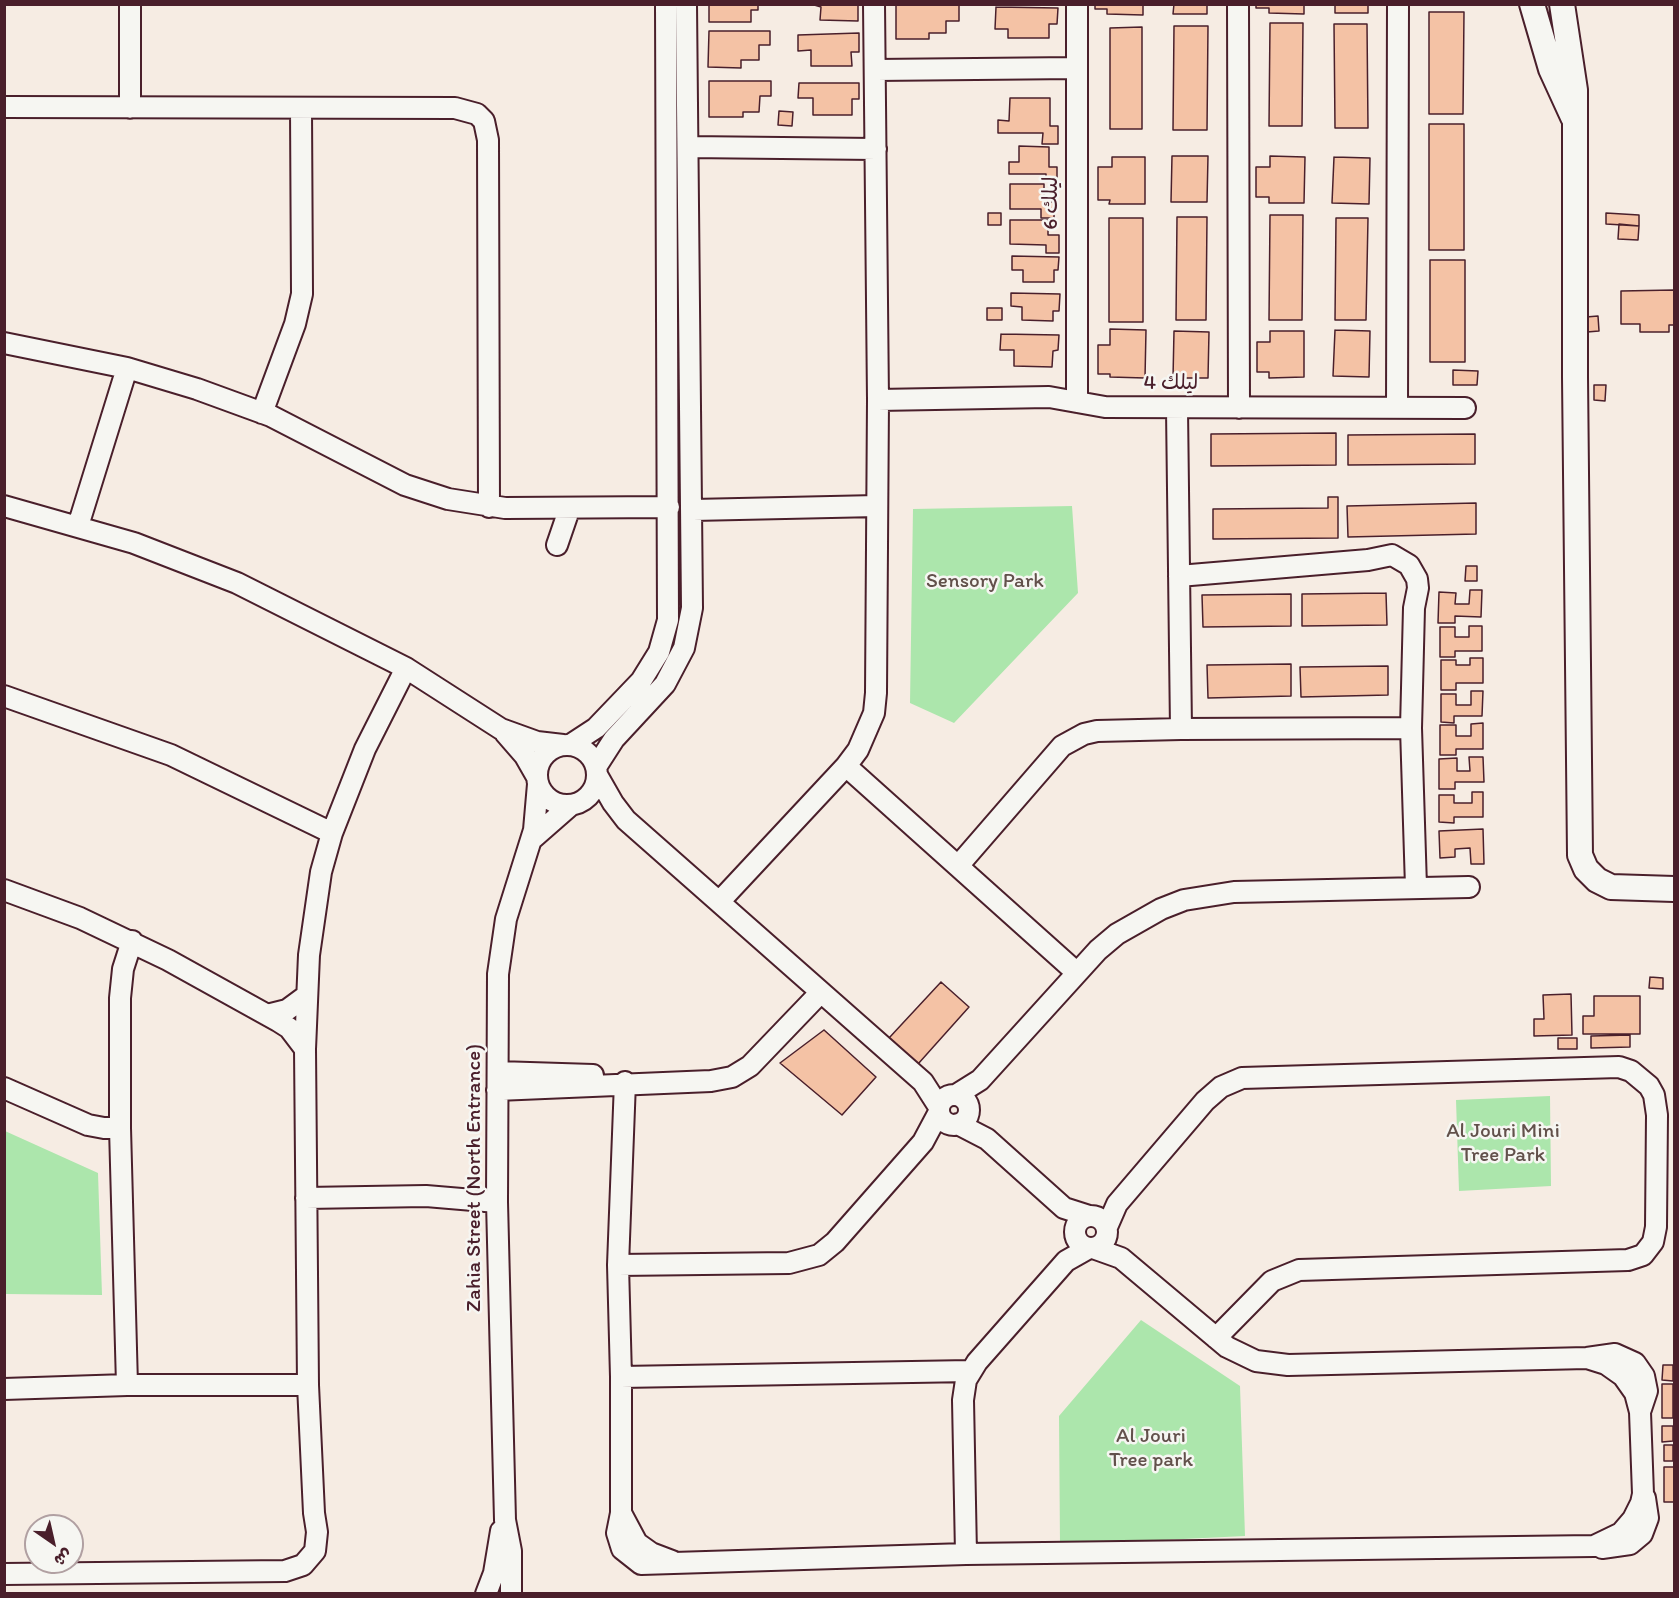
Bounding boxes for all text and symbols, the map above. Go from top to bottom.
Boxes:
street label: ليلك 6 [1039,176,1065,230]
street label: ليلك 4 [1144,371,1198,397]
park label: Sensory Park [926,569,1044,595]
street label: Zahia Street (North Entrance) [462,1044,488,1312]
park label: Al Jouri Mini Tree Park [1446,1119,1560,1169]
park label: Al Jouri Tree park [1109,1424,1193,1474]
north arrow [24,1514,84,1574]
text: ش [51,1545,76,1570]

